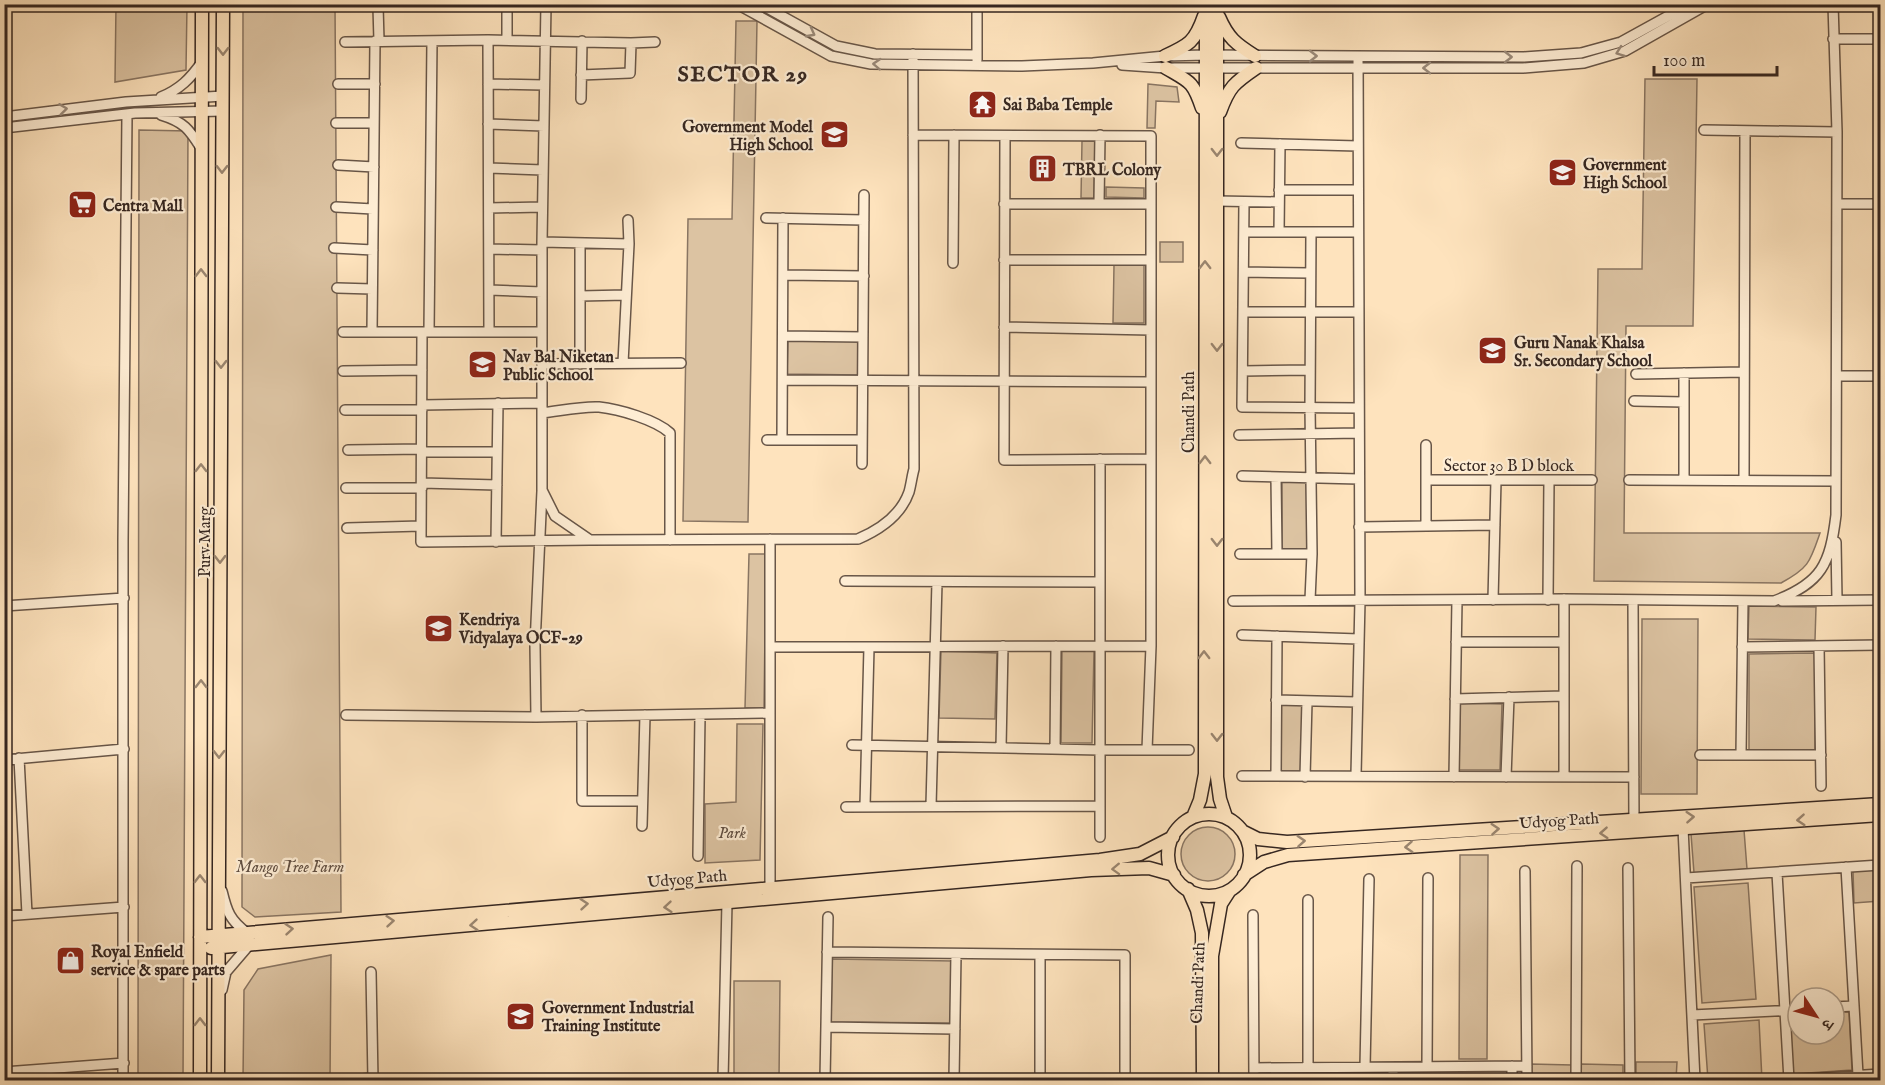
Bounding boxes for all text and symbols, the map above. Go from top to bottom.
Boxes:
one-way arrow [804,26,815,37]
scale bar [1654,39,1777,77]
one-way arrow [1615,44,1626,57]
one-way arrow [217,46,229,55]
one-way arrow [1309,50,1318,62]
text: 100 m [1663,50,1705,73]
one-way arrow [1504,51,1513,63]
one-way arrow [872,58,881,71]
district label: SECTOR 29 [677,61,809,89]
one-way arrow [1422,62,1431,74]
temple icon: Sai Baba Temple [966,88,998,120]
place label: Sai Baba Temple [1003,96,1113,116]
one-way arrow [58,104,67,116]
place label: Government Model High School [682,118,814,156]
school or university icon: Government Model High School [818,119,850,151]
one-way arrow [1211,148,1223,157]
building icon: TBRL Colony [1026,153,1058,185]
place label: Government High School [1583,156,1667,194]
school or university icon: Government High School [1546,157,1578,189]
place label: TBRL Colony [1062,161,1162,181]
one-way arrow [216,165,229,174]
supermarket icon: Centra Mall [66,189,98,221]
place label: Centra Mall [103,197,183,217]
one-way arrow [1199,261,1211,270]
one-way arrow [195,268,207,277]
place label: Guru Nanak Khalsa Sr. Secondary School [1514,334,1653,372]
school or university icon: Guru Nanak Khalsa Sr. Secondary School [1477,335,1509,367]
one-way arrow [1211,343,1223,352]
place label: Nav Bal Niketan Public School [502,348,614,386]
school or university icon: Nav Bal Niketan Public School [466,349,498,381]
one-way arrow [215,360,227,369]
street label: Chandi Path [1180,371,1200,453]
one-way arrow [1199,456,1211,465]
street label: Sector 30 B D block [1444,457,1575,477]
one-way arrow [195,463,207,472]
street label: Purv Marg [196,506,216,577]
one-way arrow [1211,538,1223,547]
one-way arrow [214,555,226,564]
place label: Kendriya Vidyalaya OCF-29 [458,611,583,649]
school or university icon: Kendriya Vidyalaya OCF-29 [422,612,454,644]
one-way arrow [1198,651,1210,660]
one-way arrow [195,679,207,688]
one-way arrow [1211,733,1223,742]
one-way arrow [213,750,225,759]
street label: Udyog Path [1519,809,1600,835]
one-way arrow [1685,810,1694,823]
one-way arrow [1797,813,1806,826]
one-way arrow [1491,823,1500,836]
park label: Park [718,824,746,844]
one-way arrow [1599,827,1608,840]
one-way arrow [1296,835,1305,848]
one-way arrow [1405,840,1414,853]
park label: Mango Tree Farm [236,858,344,878]
one-way arrow [1112,863,1121,876]
street label: Udyog Path [646,867,728,893]
one-way arrow [194,874,206,883]
one-way arrow [580,898,589,911]
one-way arrow [664,900,673,913]
one-way arrow [385,915,395,928]
one-way arrow [470,918,479,931]
one-way arrow [285,923,294,936]
street label: Chandi Path [1188,941,1210,1024]
place label: Royal Enfield service & spare parts [91,943,225,981]
shop icon: Royal Enfield service & spare parts [54,944,86,976]
north arrow [1786,986,1846,1046]
place label: Government Industrial Training Institute [541,999,694,1037]
school or university icon: Government Industrial Training Institute [505,1000,537,1032]
text: उ [1815,1014,1838,1034]
one-way arrow [194,1018,206,1027]

